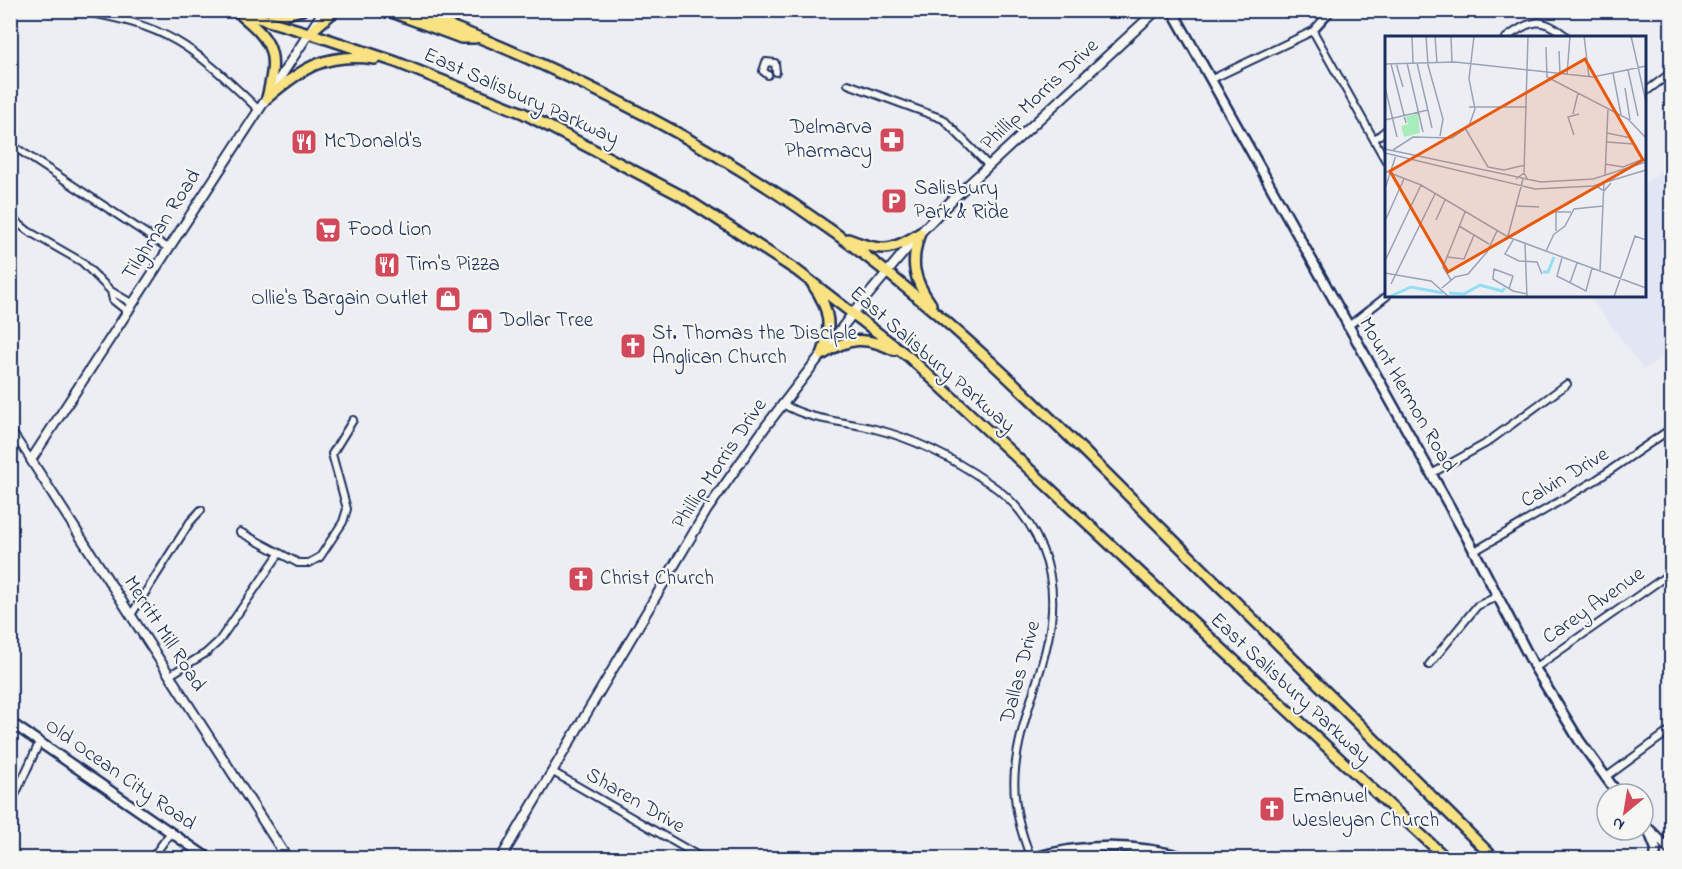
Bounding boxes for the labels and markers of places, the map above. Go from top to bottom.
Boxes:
place label: Delmarva Pharmacy [785,113,872,169]
pharmacy icon: Delmarva Pharmacy [877,125,907,155]
restaurant icon: McDonald's [289,127,319,157]
place label: McDonald's [324,127,422,157]
place label: Salisbury Park & Ride [914,174,1009,228]
parking icon: Salisbury Park & Ride [879,186,909,216]
supermarket icon: Food Lion [313,215,343,245]
place label: Food Lion [347,215,431,245]
restaurant icon: Tim's Pizza [372,250,402,280]
place label: Tim's Pizza [406,250,500,280]
place label: Ollie's Bargain Outlet [251,284,428,316]
shop icon: Ollie's Bargain Outlet [433,284,463,314]
shop icon: Dollar Tree [465,306,495,336]
place label: Dollar Tree [499,306,594,336]
place label: St. Thomas the Disciple Anglican Church [652,319,858,375]
church icon: St. Thomas the Disciple Anglican Church [618,331,648,361]
church icon: Christ Church [566,564,596,594]
place label: Christ Church [600,564,714,594]
place label: Emanuel Wesleyan Church [1292,782,1439,838]
church icon: Emanuel Wesleyan Church [1257,794,1287,824]

